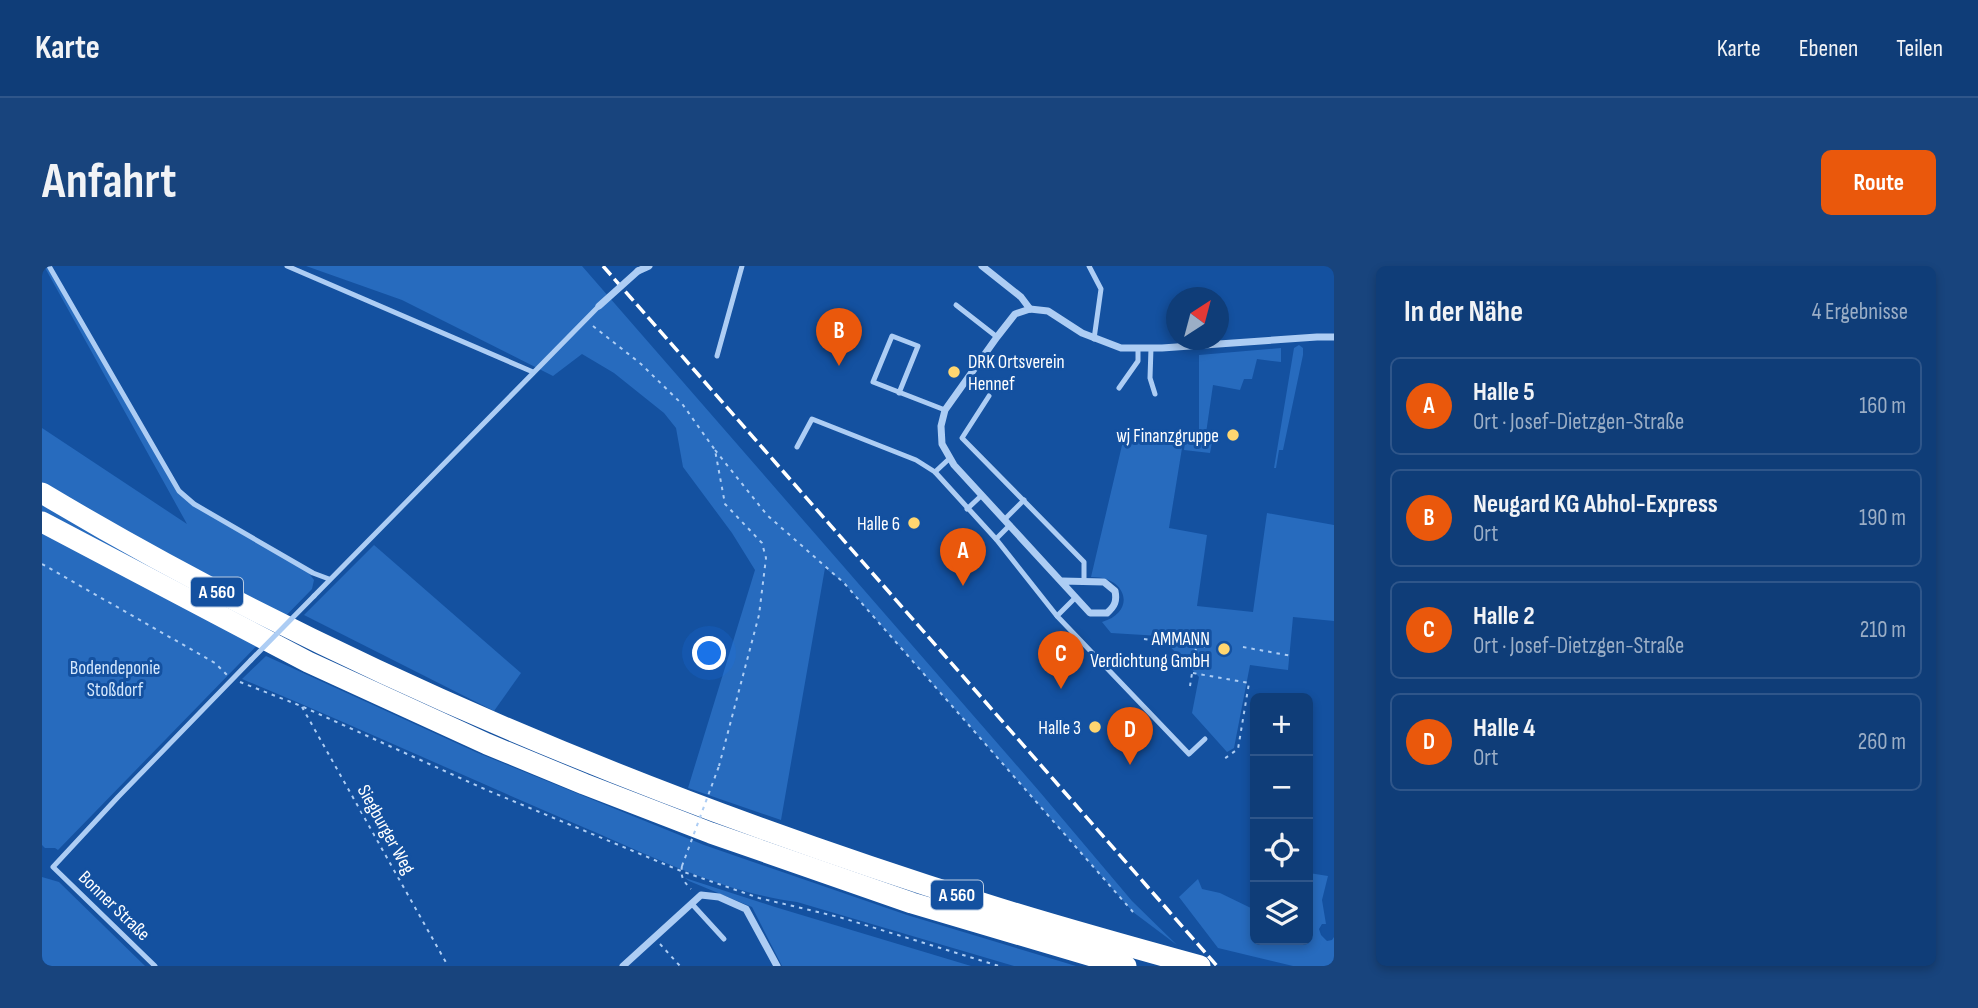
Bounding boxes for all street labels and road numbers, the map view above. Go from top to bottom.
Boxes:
road number: A 560 [191,578,243,606]
street label: Siegburger Weg [352,781,420,879]
street label: Bonner Straße [73,866,155,946]
road number: A 560 [931,880,983,910]

